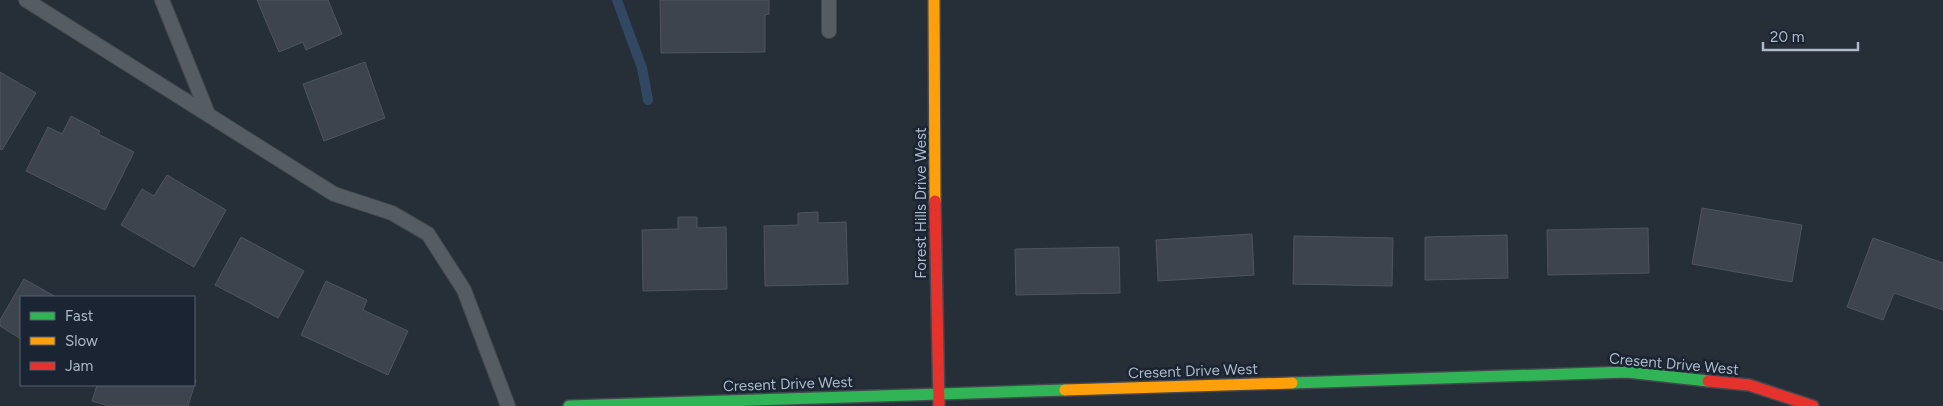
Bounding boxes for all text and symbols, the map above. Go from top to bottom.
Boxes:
scale bar [1763,20,1858,52]
text: 20 m [1770,28,1804,46]
street label: Forest Hills Drive West [912,127,930,279]
legend [20,296,195,386]
text: Fast [65,307,94,325]
text: Slow [65,332,98,350]
street label: Cresent Drive West [1608,349,1740,379]
text: Jam [65,357,93,375]
street label: Cresent Drive West [1128,360,1259,382]
street label: Cresent Drive West [723,373,854,395]

